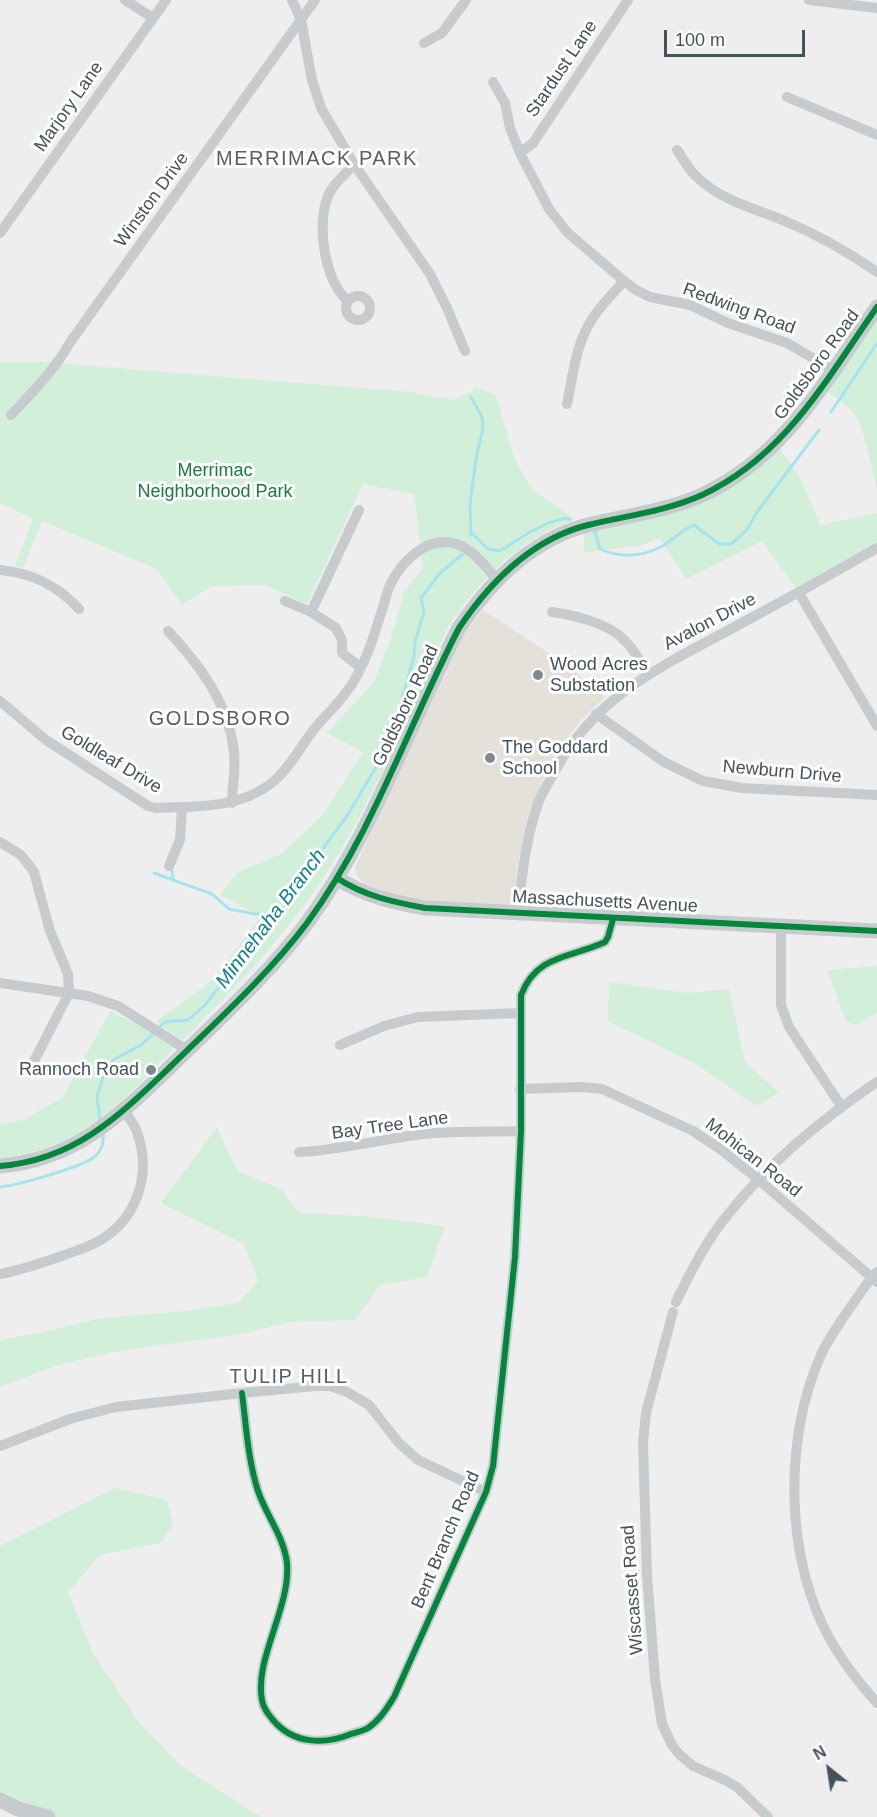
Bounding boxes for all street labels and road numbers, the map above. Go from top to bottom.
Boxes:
street label: Stardust Lane [522,17,602,121]
street label: Marjory Lane [30,58,108,156]
street label: Winston Drive [110,148,194,252]
street label: Redwing Road [680,279,798,339]
street label: Goldsboro Road [770,306,864,424]
street label: Avalon Drive [660,589,760,655]
street label: Goldsboro Road [369,642,443,770]
street label: Goldleaf Drive [57,721,165,799]
street label: Newburn Drive [722,756,842,788]
street label: Massachusetts Avenue [512,886,698,918]
street label: Bay Tree Lane [330,1107,450,1145]
street label: Mohican Road [701,1114,805,1202]
street label: Bent Branch Road [407,1468,485,1612]
street label: Wiscasset Road [618,1524,648,1656]

